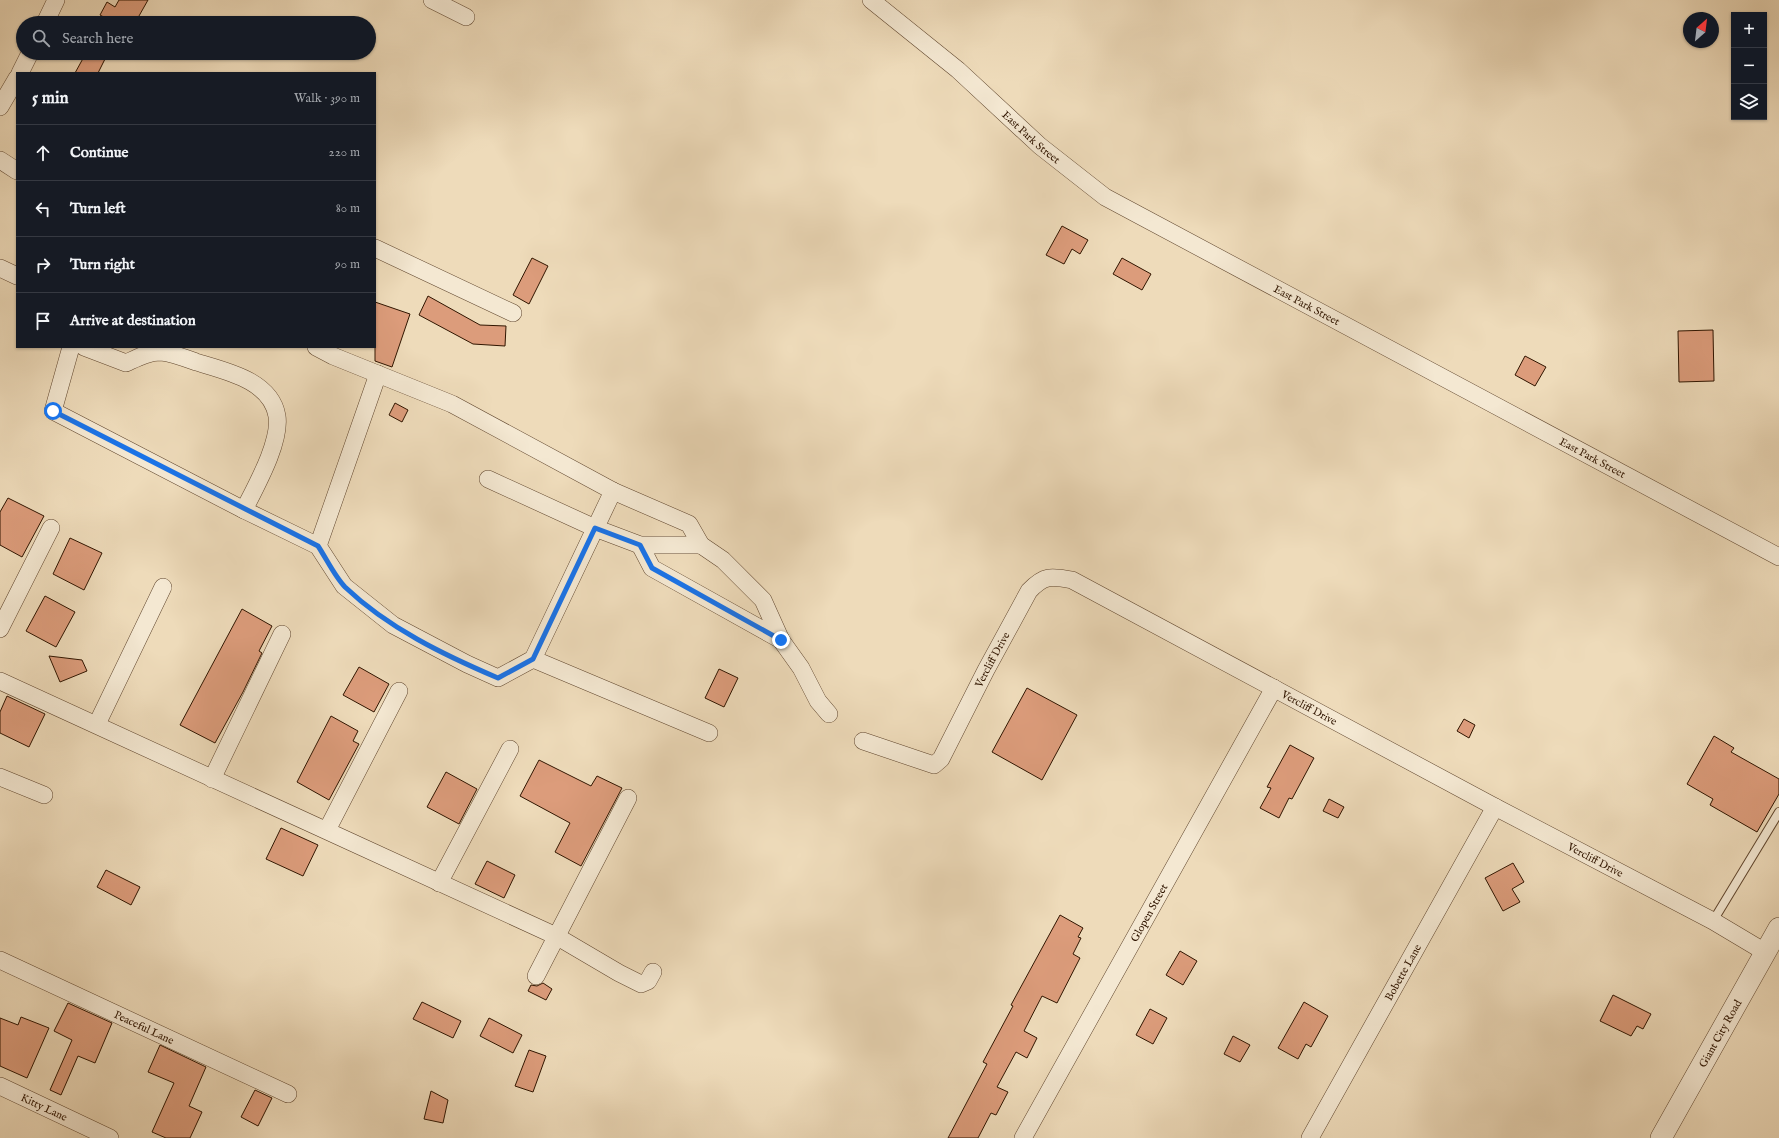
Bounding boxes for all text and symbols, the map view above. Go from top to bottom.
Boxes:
north arrow [1683,12,1719,48]
map controls [1731,12,1767,120]
button: + [1731,12,1767,48]
search box [16,16,376,60]
icon: search [30,27,52,49]
text: Search here [62,29,133,48]
button: − [1731,48,1767,84]
button: layers [1731,84,1767,120]
text: 5 min [32,88,69,109]
text: Walk · 390 m [294,90,360,107]
street label: East Park Street [999,108,1063,167]
icon: ahead [32,142,54,164]
text: Continue [70,143,128,162]
text: 220 m [329,144,360,161]
icon: left [32,198,54,220]
text: Turn left [70,199,126,218]
text: 80 m [336,200,360,217]
icon: right [32,254,54,276]
text: Turn right [70,255,135,274]
text: 90 m [335,256,360,273]
street label: East Park Street [1271,282,1342,329]
icon: arrive [32,310,54,332]
text: Arrive at destination [70,311,196,330]
route start [44,402,62,420]
street label: East Park Street [1557,435,1628,482]
street label: Vercliff Drive [972,630,1013,691]
route end [772,631,790,649]
street label: Vercliff Drive [1278,687,1339,729]
street label: Vercliff Drive [1564,840,1625,881]
street label: Glopen Street [1128,881,1171,945]
street label: Bobette Lane [1382,942,1425,1003]
street label: Giant City Road [1696,997,1745,1070]
street label: Peaceful Lane [112,1008,176,1048]
street label: Kitty Lane [18,1091,69,1125]

